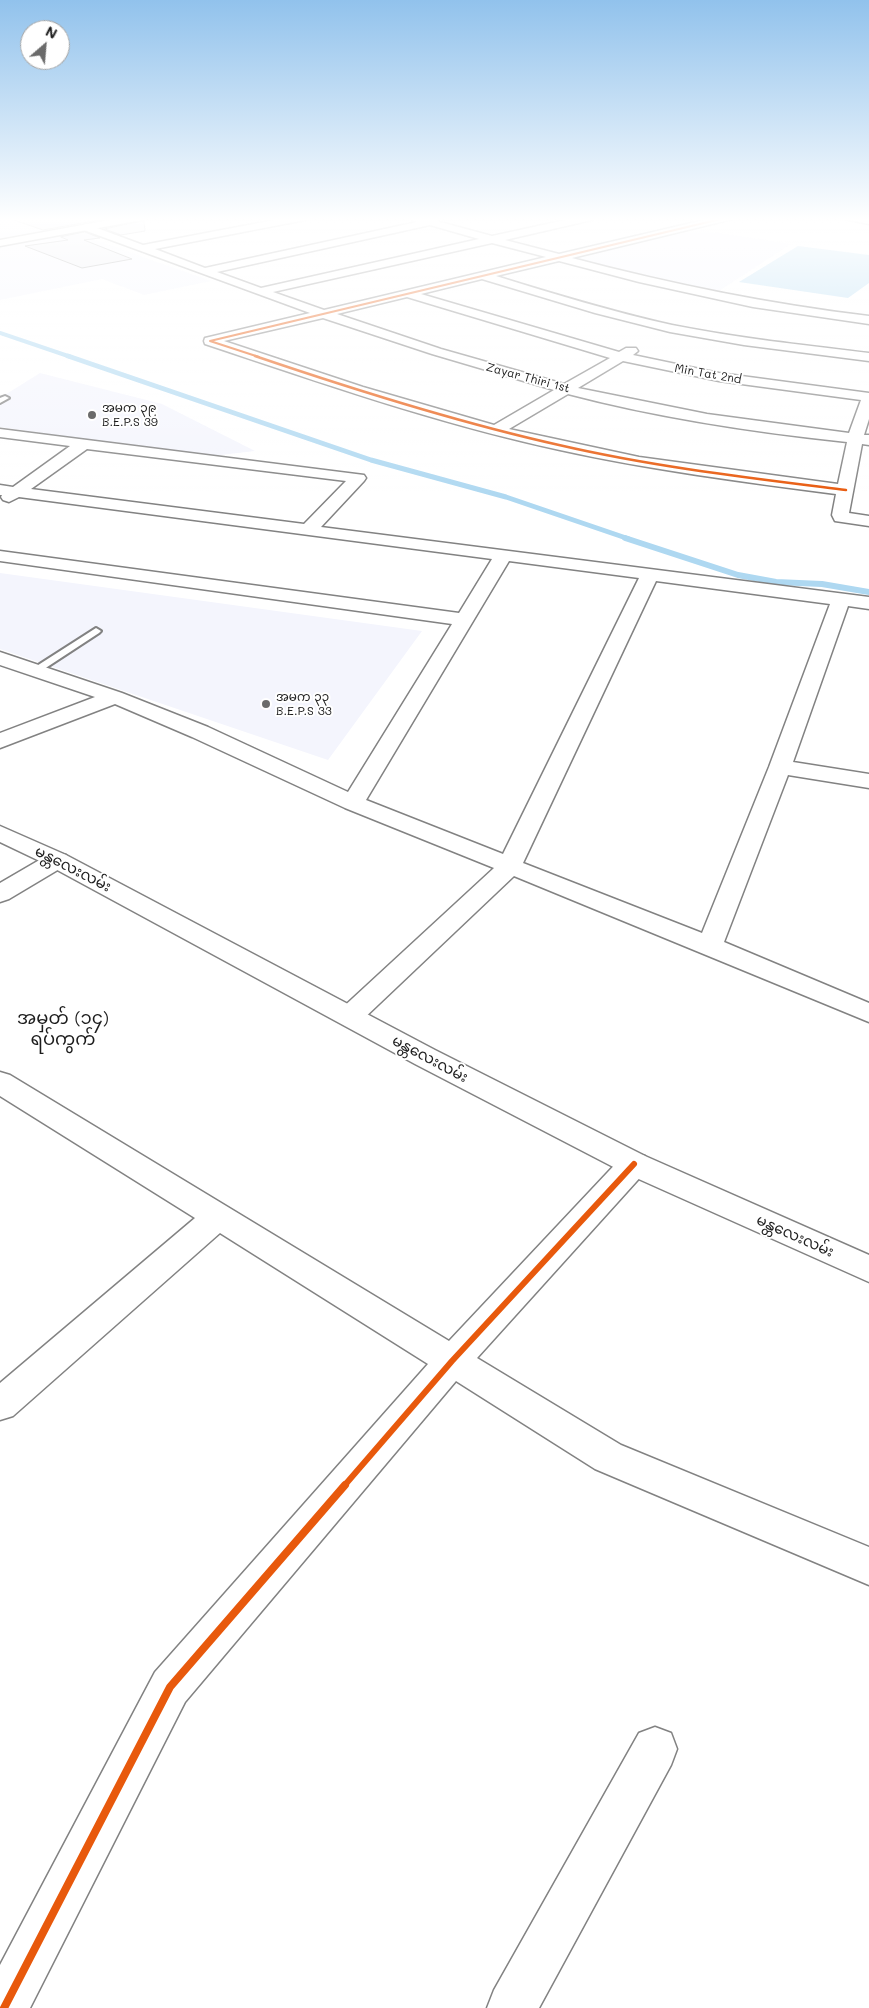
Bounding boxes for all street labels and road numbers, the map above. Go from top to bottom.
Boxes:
street label: Zayar Thiri 1st [484,360,572,396]
street label: Min Tat 2nd [673,361,743,387]
street label: မန္တလေးလမ်း [32,842,114,896]
street label: မန္တလေးလမ်း [389,1032,471,1086]
street label: မန္တလေးလမ်း [753,1211,837,1261]

